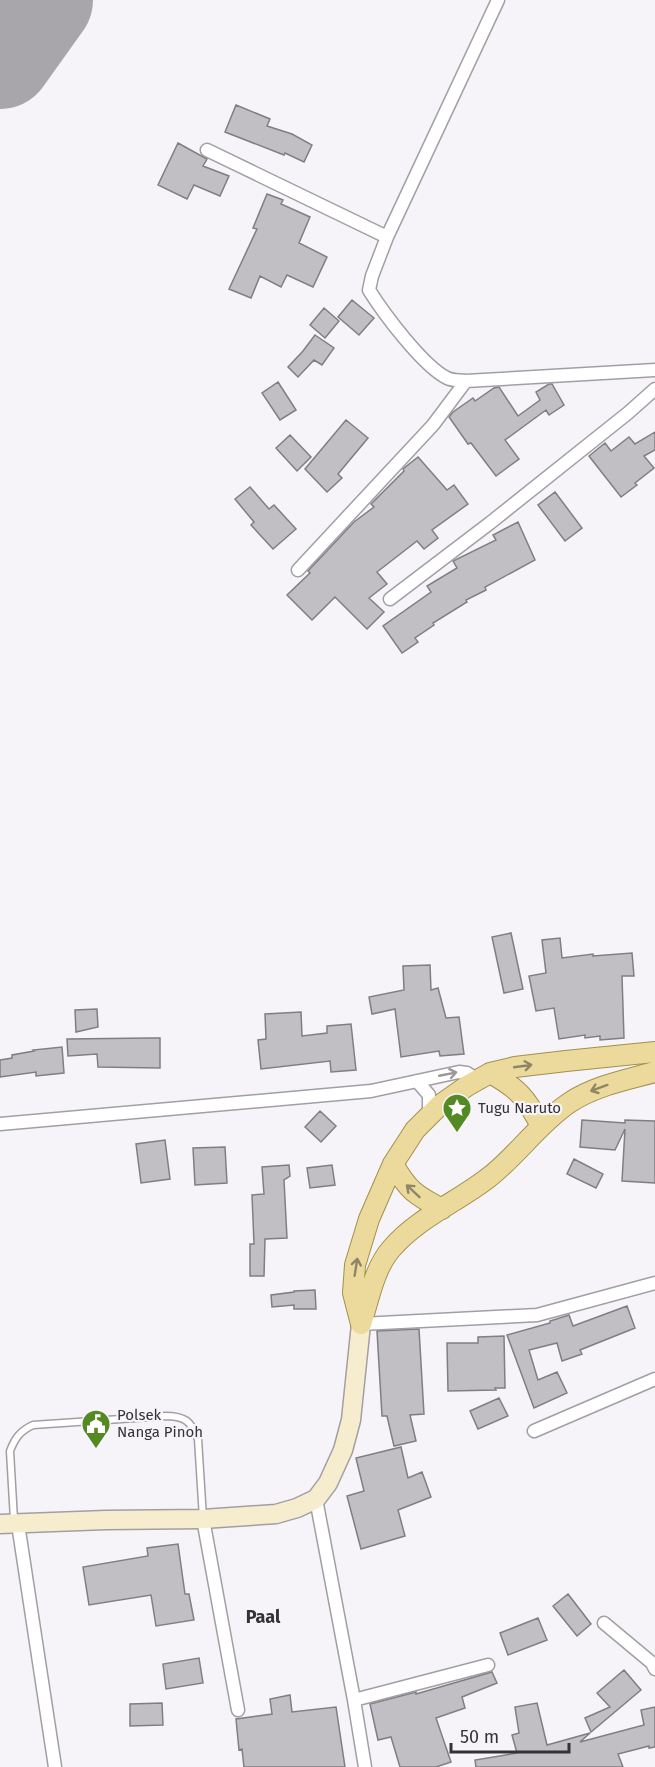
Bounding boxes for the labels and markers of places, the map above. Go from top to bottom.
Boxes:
place icon: Tugu Naruto [441,1092,473,1134]
place label: Tugu Naruto [478,1099,561,1117]
place label: Polsek Nanga Pinoh [117,1406,203,1441]
public building icon: Polsek Nanga Pinoh [80,1408,112,1450]

